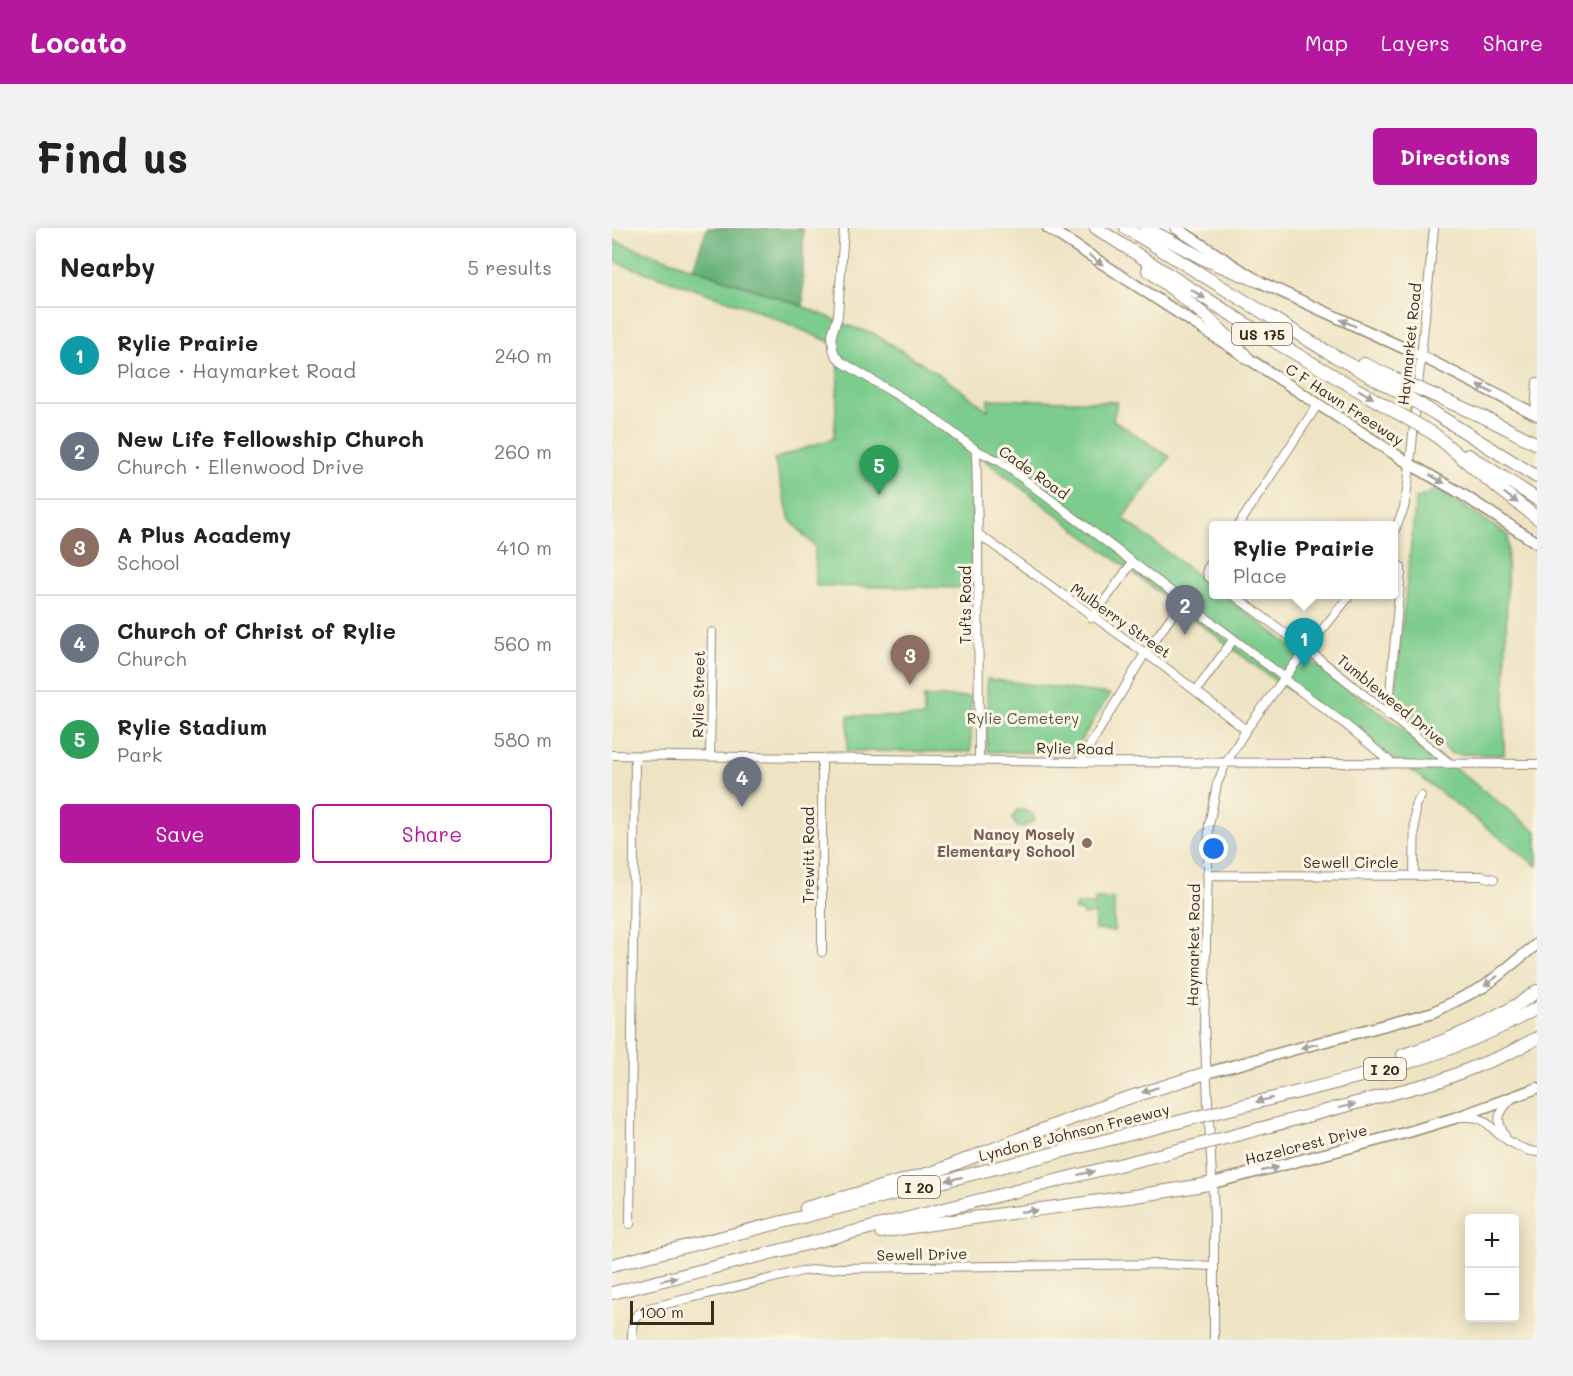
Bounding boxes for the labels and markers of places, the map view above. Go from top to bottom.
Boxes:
pin: 5 [860,446,898,495]
pin: 2 [1166,586,1204,635]
pin: 1 [1284,618,1324,668]
pin: 3 [890,636,930,685]
pin: 4 [722,758,762,807]
place label: Nancy Mosely Elementary School [936,824,1075,861]
marker: Nancy Mosely Elementary School [1080,836,1094,850]

